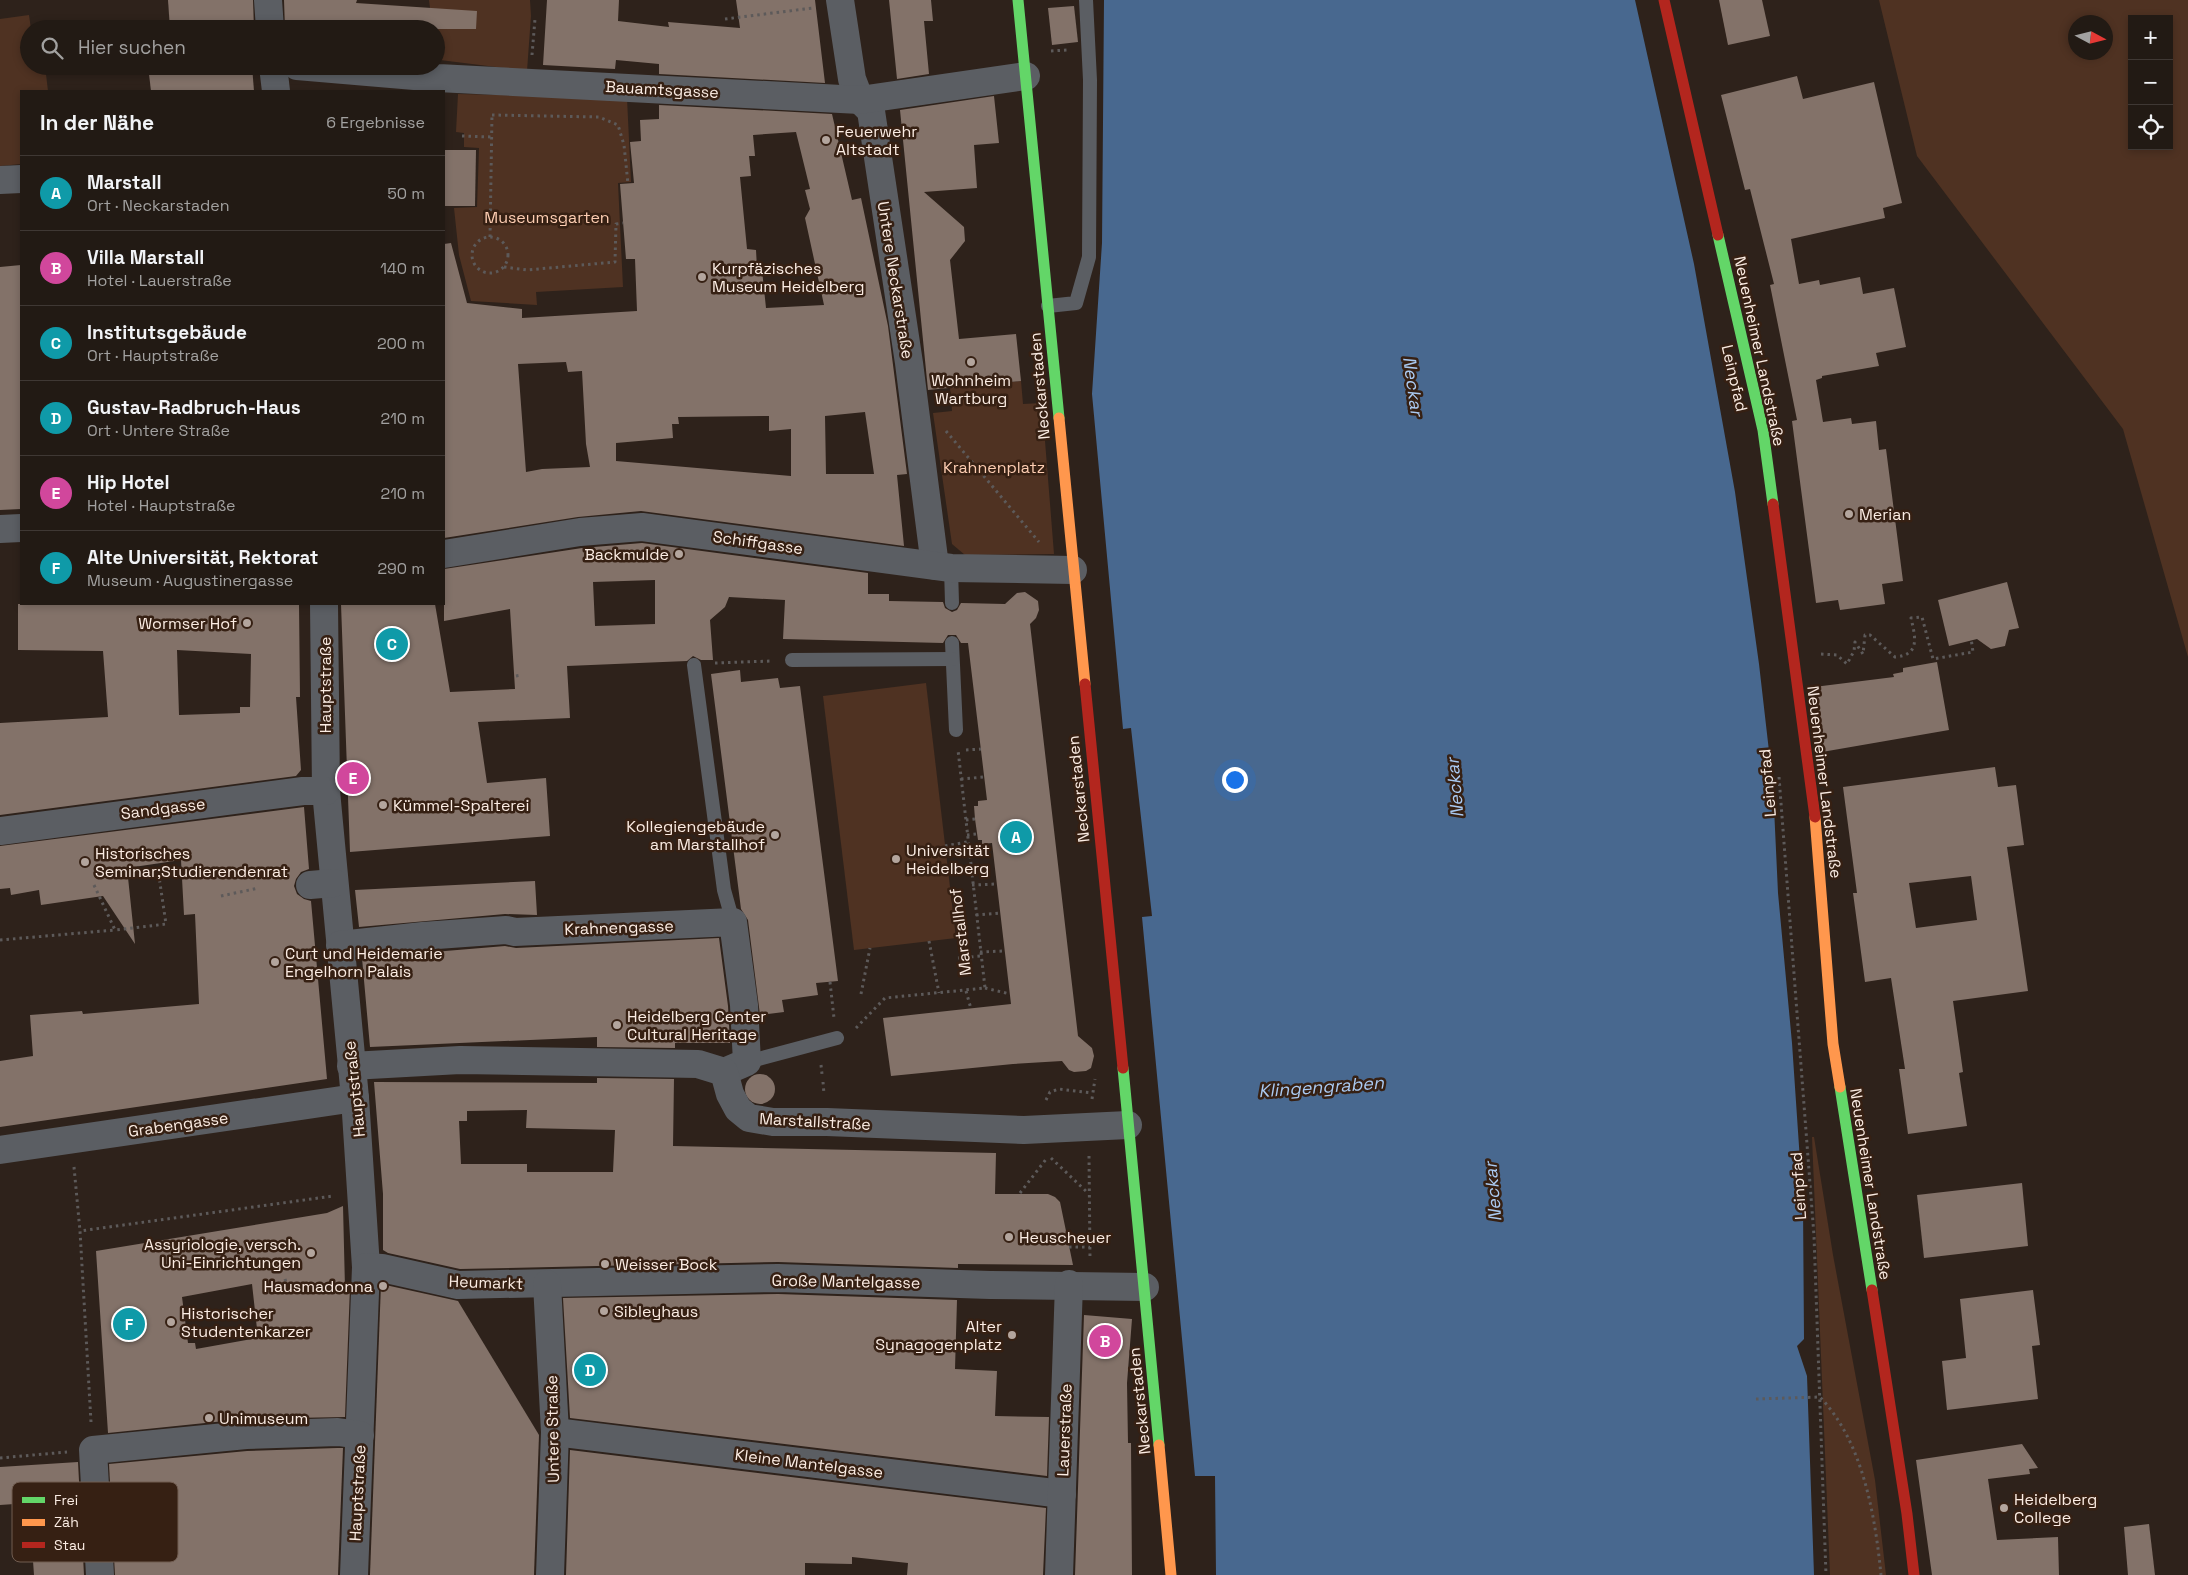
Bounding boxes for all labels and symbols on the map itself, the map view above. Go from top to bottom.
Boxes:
north arrow [2068,15,2113,60]
street label: Bauamtsgasse [605,76,719,103]
place label: Feuerwehr Altstadt [836,121,917,160]
marker: Feuerwehr Altstadt [820,134,832,146]
street label: Untere Neckarstraße [873,200,918,360]
park label: Museumsgarten [484,207,610,228]
street label: Neuenheimer Landstraße [1729,254,1790,448]
place label: Kurpfäzisches Museum Heidelberg [712,258,865,297]
marker: Kurpfäzisches Museum Heidelberg [696,271,708,283]
street label: Neckarstaden [1024,332,1055,440]
street label: Leinpfad [1717,343,1752,414]
water label: Neckar [1398,355,1429,419]
marker: Wohnheim Wartburg [965,356,977,368]
place label: Wohnheim Wartburg [931,370,1011,409]
park label: Krahnenplatz [943,457,1045,478]
place label: Merian [1859,504,1911,525]
marker: Merian [1843,508,1855,520]
street label: Schiffgasse [712,526,804,559]
place label: Backmulde [584,544,669,565]
marker: Backmulde [673,548,685,560]
place label: Wormser Hof [138,613,237,634]
marker: Wormser Hof [241,617,253,629]
pin: C [376,625,408,663]
street label: Hauptstraße [315,637,336,733]
street label: Neuenheimer Landstraße [1802,685,1847,880]
street label: Neckarstaden [1062,734,1095,843]
street label: Leinpfad [1754,748,1781,818]
water label: Neckar [1440,755,1469,819]
pin: E [337,759,369,797]
your location [1222,767,1248,793]
street label: Sandgasse [120,793,206,824]
place label: Kümmel-Spalterei [393,795,530,816]
marker: Kümmel-Spalterei [377,799,389,811]
place label: Kollegiengebäude am Marstallhof [626,816,765,855]
pin: A [1000,818,1032,856]
marker: Kollegiengebäude am Marstallhof [769,829,781,841]
place label: Universität Heidelberg [906,840,990,879]
place label: Historisches Seminar;Studierendenrat [95,843,288,882]
marker: Universität Heidelberg [890,853,902,865]
marker: Historisches Seminar;Studierendenrat [79,856,91,868]
street label: Marstallhof [945,887,976,977]
street label: Krahnengasse [564,915,674,940]
place label: Curt und Heidemarie Engelhorn Palais [285,943,443,982]
marker: Curt und Heidemarie Engelhorn Palais [269,956,281,968]
place label: Heidelberg Center Cultural Heritage [627,1006,766,1045]
marker: Heidelberg Center Cultural Heritage [611,1019,623,1031]
street label: Hauptstraße [339,1040,370,1138]
water label: Klingengraben [1257,1071,1385,1102]
street label: Neuenheimer Landstraße [1845,1087,1896,1281]
street label: Grabengasse [127,1107,229,1142]
street label: Marstallstraße [759,1108,871,1135]
street label: Leinpfad [1786,1151,1811,1221]
water label: Neckar [1478,1159,1507,1223]
place label: Heuscheuer [1019,1227,1111,1248]
marker: Heuscheuer [1003,1231,1015,1243]
place label: Assyriologie, versch. Uni-Einrichtungen [144,1234,301,1273]
marker: Assyriologie, versch. Uni-Einrichtungen [305,1247,317,1259]
place label: Weisser Bock [615,1254,718,1275]
marker: Weisser Bock [599,1258,611,1270]
street label: Große Mantelgasse [771,1270,920,1293]
street label: Heumarkt [448,1271,524,1294]
place label: Hausmadonna [264,1276,373,1297]
marker: Hausmadonna [377,1280,389,1292]
place label: Sibleyhaus [614,1301,698,1322]
place label: Historischer Studentenkarzer [181,1303,311,1342]
pin: F [113,1305,145,1343]
marker: Sibleyhaus [598,1305,610,1317]
marker: Historischer Studentenkarzer [165,1316,177,1328]
place label: Alter Synagogenplatz [875,1316,1002,1355]
pin: B [1089,1322,1121,1360]
marker: Alter Synagogenplatz [1006,1329,1018,1341]
street label: Neckarstaden [1123,1346,1156,1455]
pin: D [574,1351,606,1389]
street label: Untere Straße [541,1375,564,1483]
street label: Lauerstraße [1052,1383,1077,1477]
place label: Unimuseum [219,1408,308,1429]
marker: Unimuseum [203,1412,215,1424]
street label: Hauptstraße [344,1444,371,1542]
street label: Kleine Mantelgasse [734,1444,884,1483]
legend [12,1482,178,1562]
place label: Heidelberg College [2014,1489,2097,1528]
text: Frei [54,1491,78,1509]
marker: Heidelberg College [1998,1502,2010,1514]
text: Zäh [54,1513,79,1531]
text: Stau [54,1536,85,1554]

